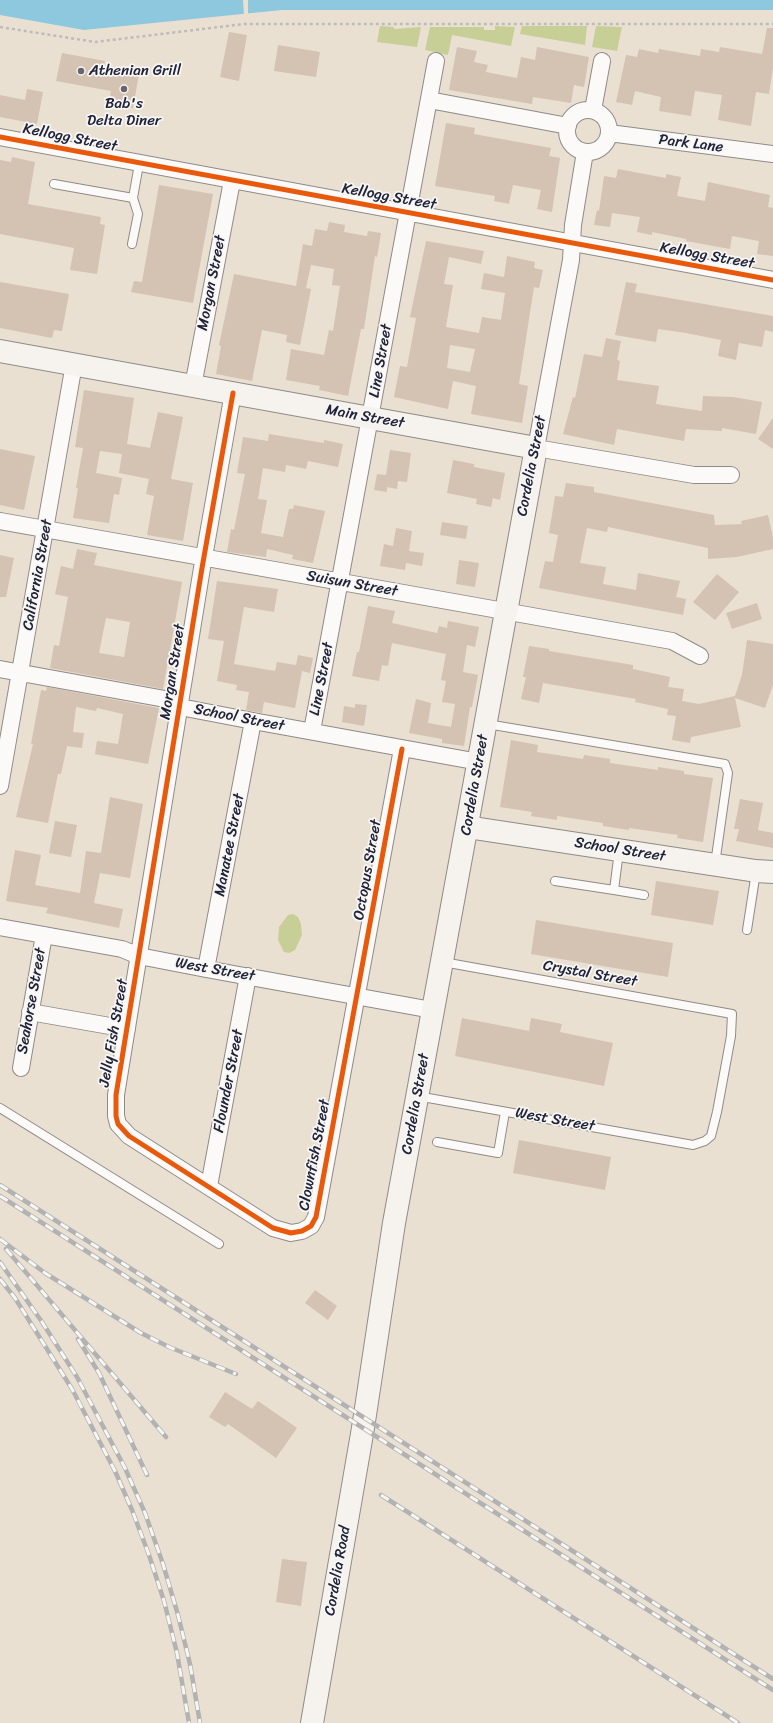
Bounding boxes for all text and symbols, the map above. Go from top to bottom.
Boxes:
place label: Athenian Grill [89,62,181,80]
marker: Athenian Grill [76,66,86,76]
marker: Bab's Delta Diner [119,84,129,94]
place label: Bab's Delta Diner [87,95,161,130]
street label: Kellogg Street [21,120,119,156]
street label: Park Lane [658,131,724,157]
street label: Kellogg Street [340,180,438,214]
street label: Morgan Street [194,234,230,332]
street label: Kellogg Street [658,239,756,273]
street label: Line Street [366,323,396,399]
street label: Main Street [324,401,406,433]
street label: Cordelia Street [513,414,551,518]
street label: California Street [19,518,57,632]
street label: Suisun Street [305,567,399,601]
street label: Morgan Street [157,623,189,721]
street label: Line Street [306,641,338,717]
street label: School Street [192,700,286,736]
street label: Cordelia Street [457,733,493,837]
street label: Manatee Street [211,792,249,898]
street label: Octopus Street [350,818,386,922]
street label: School Street [573,834,667,866]
street label: Seahorse Street [14,947,50,1055]
street label: West Street [174,954,256,986]
street label: Crystal Street [542,957,638,991]
street label: Jelly Fish Street [96,978,132,1088]
street label: Flounder Street [210,1028,248,1134]
street label: Cordelia Street [398,1052,434,1156]
street label: Clownfish Street [295,1098,335,1212]
street label: West Street [514,1104,596,1136]
street label: Cordelia Road [321,1525,355,1617]

